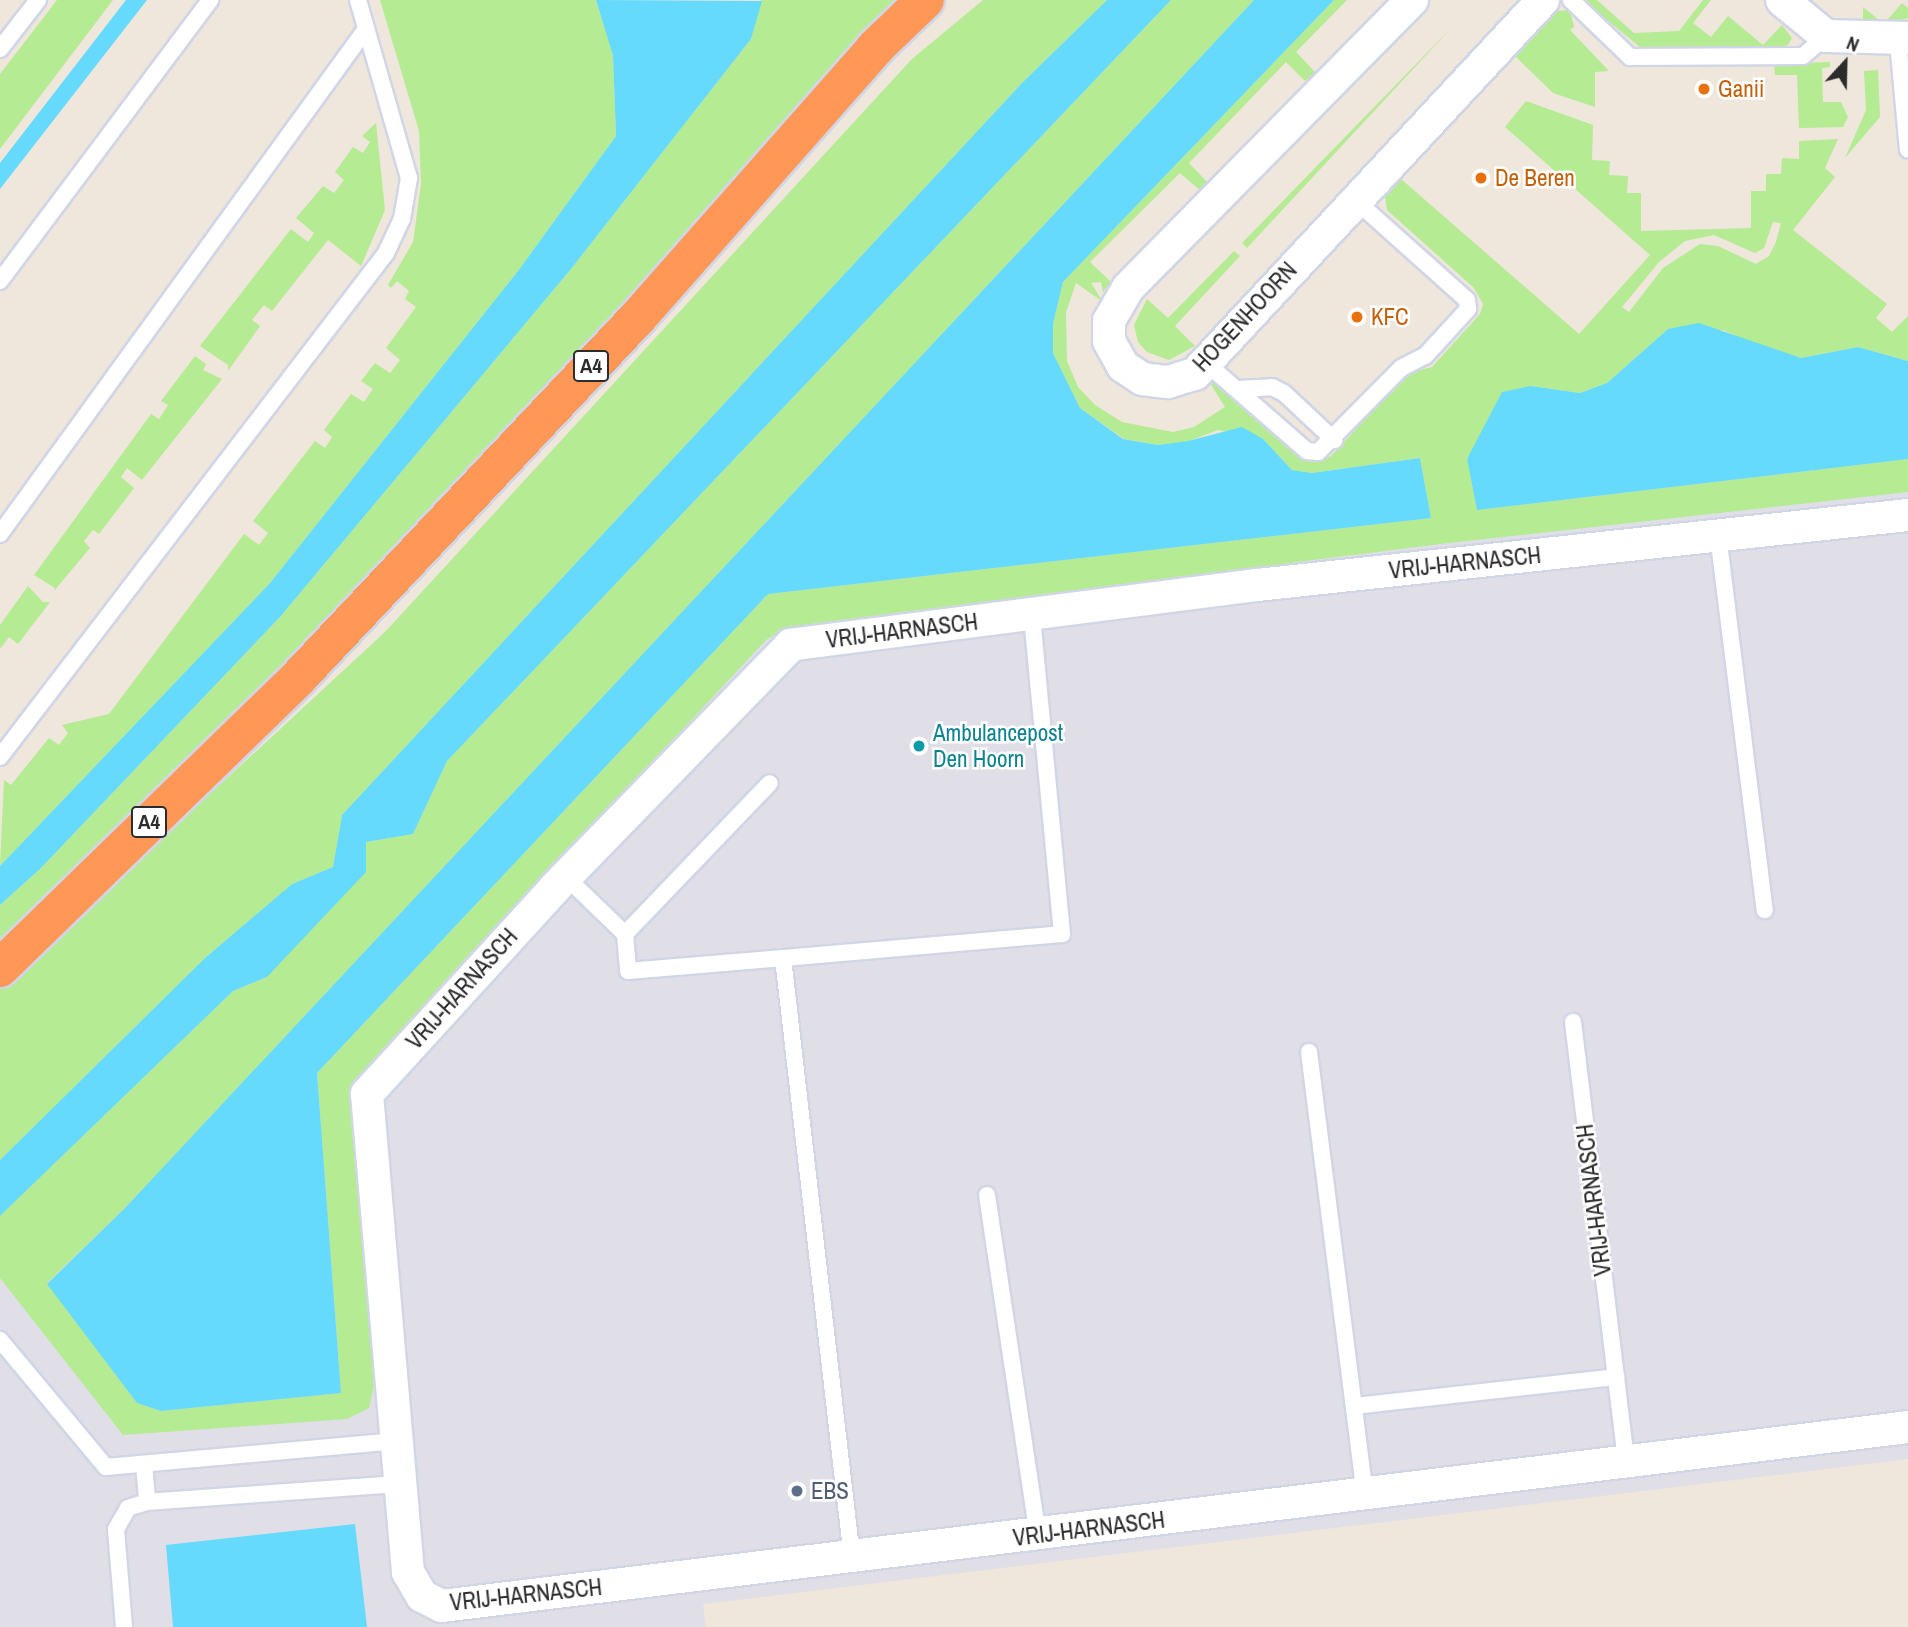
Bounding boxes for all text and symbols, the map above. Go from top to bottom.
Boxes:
north arrow [1810,28,1880,98]
text: N [1843,29,1863,58]
place label: Ganii [1718,75,1764,103]
marker: Ganii [1696,81,1712,97]
place label: De Beren [1495,164,1575,192]
marker: De Beren [1473,170,1489,186]
street label: HOGENHOORN [1187,257,1303,377]
place label: KFC [1371,303,1409,331]
marker: KFC [1349,309,1365,325]
road number: A4 [572,348,610,384]
street label: VRIJ-HARNASCH [1387,541,1543,585]
street label: VRIJ-HARNASCH [824,608,980,654]
place label: Ambulancepost Den Hoorn [933,719,1063,773]
marker: Ambulancepost Den Hoorn [911,738,927,754]
road number: A4 [130,804,168,840]
street label: VRIJ-HARNASCH [401,923,523,1055]
street label: VRIJ-HARNASCH [1571,1122,1617,1278]
place label: EBS [811,1477,849,1505]
marker: EBS [789,1483,805,1499]
street label: VRIJ-HARNASCH [1011,1506,1167,1552]
street label: VRIJ-HARNASCH [448,1573,604,1617]

